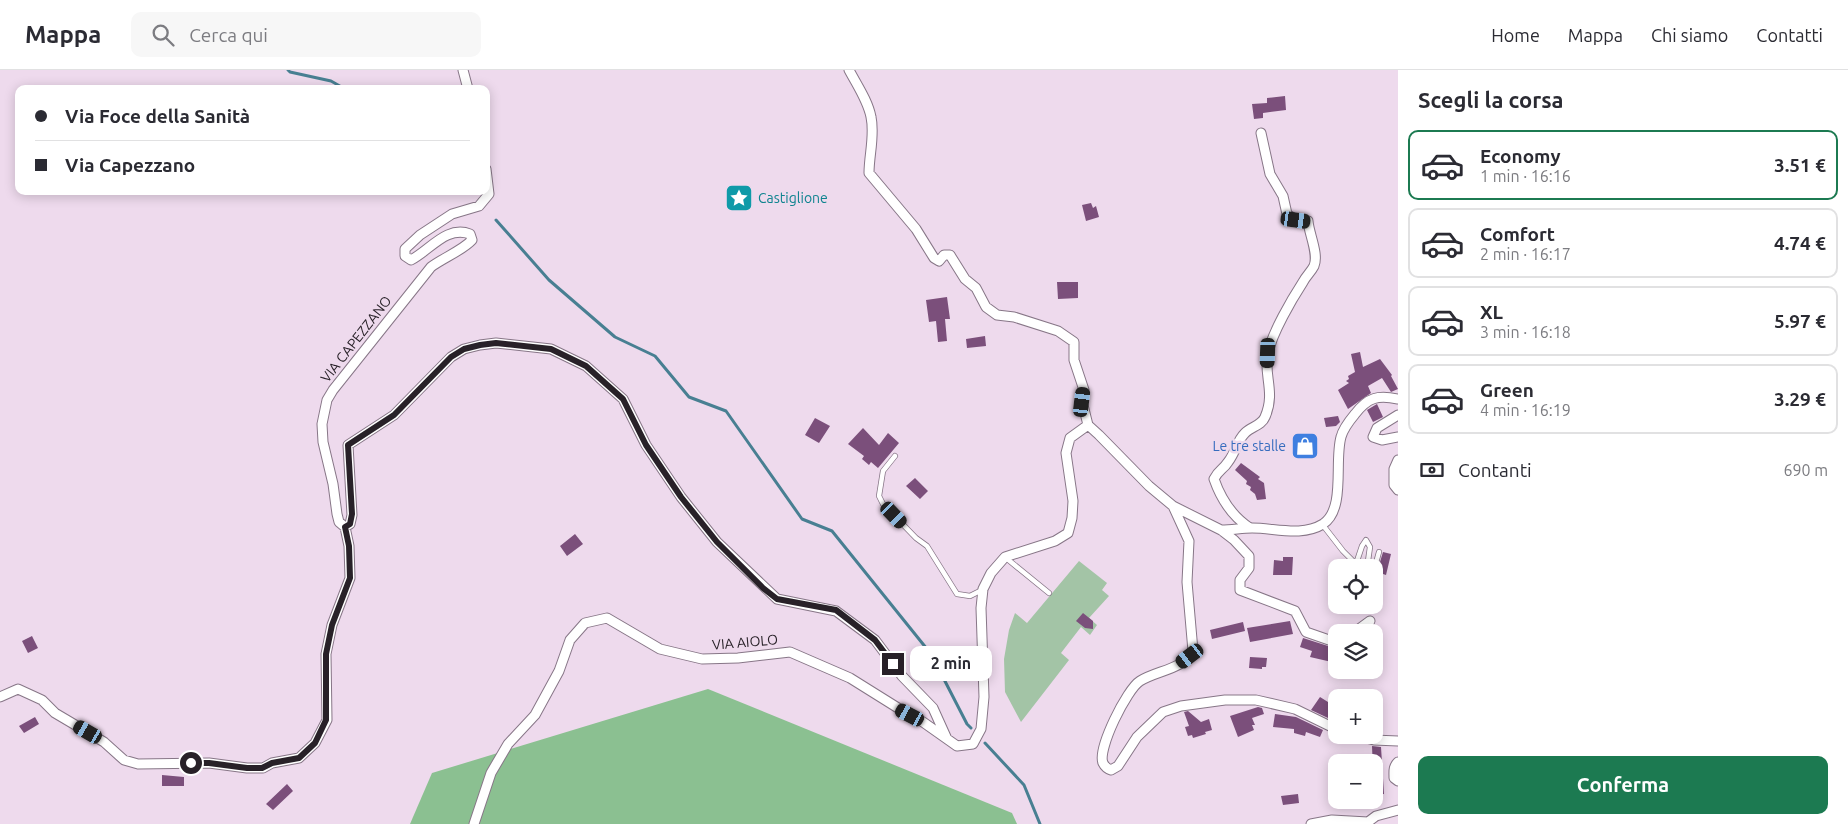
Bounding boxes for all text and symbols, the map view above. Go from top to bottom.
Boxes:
search box [131,12,481,57]
text: Mappa [25,21,101,48]
icon: search [149,21,177,49]
text: Cerca qui [189,24,268,46]
text: Home [1491,25,1540,45]
text: Mappa [1568,25,1623,45]
text: Chi siamo [1651,25,1728,45]
text: Contatti [1756,25,1823,45]
text: Scegli la corsa [1418,87,1564,112]
text: Via Foce della Sanità [65,105,250,127]
icon: car [1420,143,1465,188]
text: Economy [1480,145,1561,167]
text: Via Capezzano [65,154,195,176]
text: 3.51 € [1774,154,1826,176]
text: 1 min · 16:16 [1480,167,1571,185]
place icon: Castiglione [724,183,754,213]
place label: Castiglione [758,190,828,206]
car [1280,210,1311,230]
icon: car [1420,221,1465,266]
text: Comfort [1480,223,1555,245]
text: 4.74 € [1774,232,1826,254]
text: 2 min · 16:17 [1480,245,1571,263]
street label: VIA CAPEZZANO [317,293,395,385]
icon: car [1420,299,1465,344]
text: XL [1480,301,1503,323]
text: 5.97 € [1774,310,1826,332]
text: 3 min · 16:18 [1480,323,1571,341]
car [1259,338,1276,368]
icon: car [1420,377,1465,422]
text: Green [1480,379,1534,401]
car [1072,386,1091,418]
text: 3.29 € [1774,388,1826,410]
text: 4 min · 16:19 [1480,401,1571,419]
shop icon: Le tre stalle [1290,431,1320,461]
place label: Le tre stalle [1212,438,1286,454]
icon: cash [1418,456,1446,484]
text: Contanti [1458,459,1532,481]
text: 690 m [1783,461,1828,479]
car [878,499,909,531]
map controls [1328,559,1383,809]
button: locate [1328,559,1383,614]
button: layers [1328,624,1383,679]
street label: VIA AIOLO [711,631,779,653]
car [1173,641,1206,671]
callout: 2 min [910,646,993,682]
route end [882,653,904,675]
text: 2 min [931,654,971,672]
button: + [1328,689,1383,744]
car [893,701,926,729]
car [71,718,104,746]
route start [180,752,202,774]
button: − [1328,754,1383,809]
button: Conferma [1418,756,1828,814]

